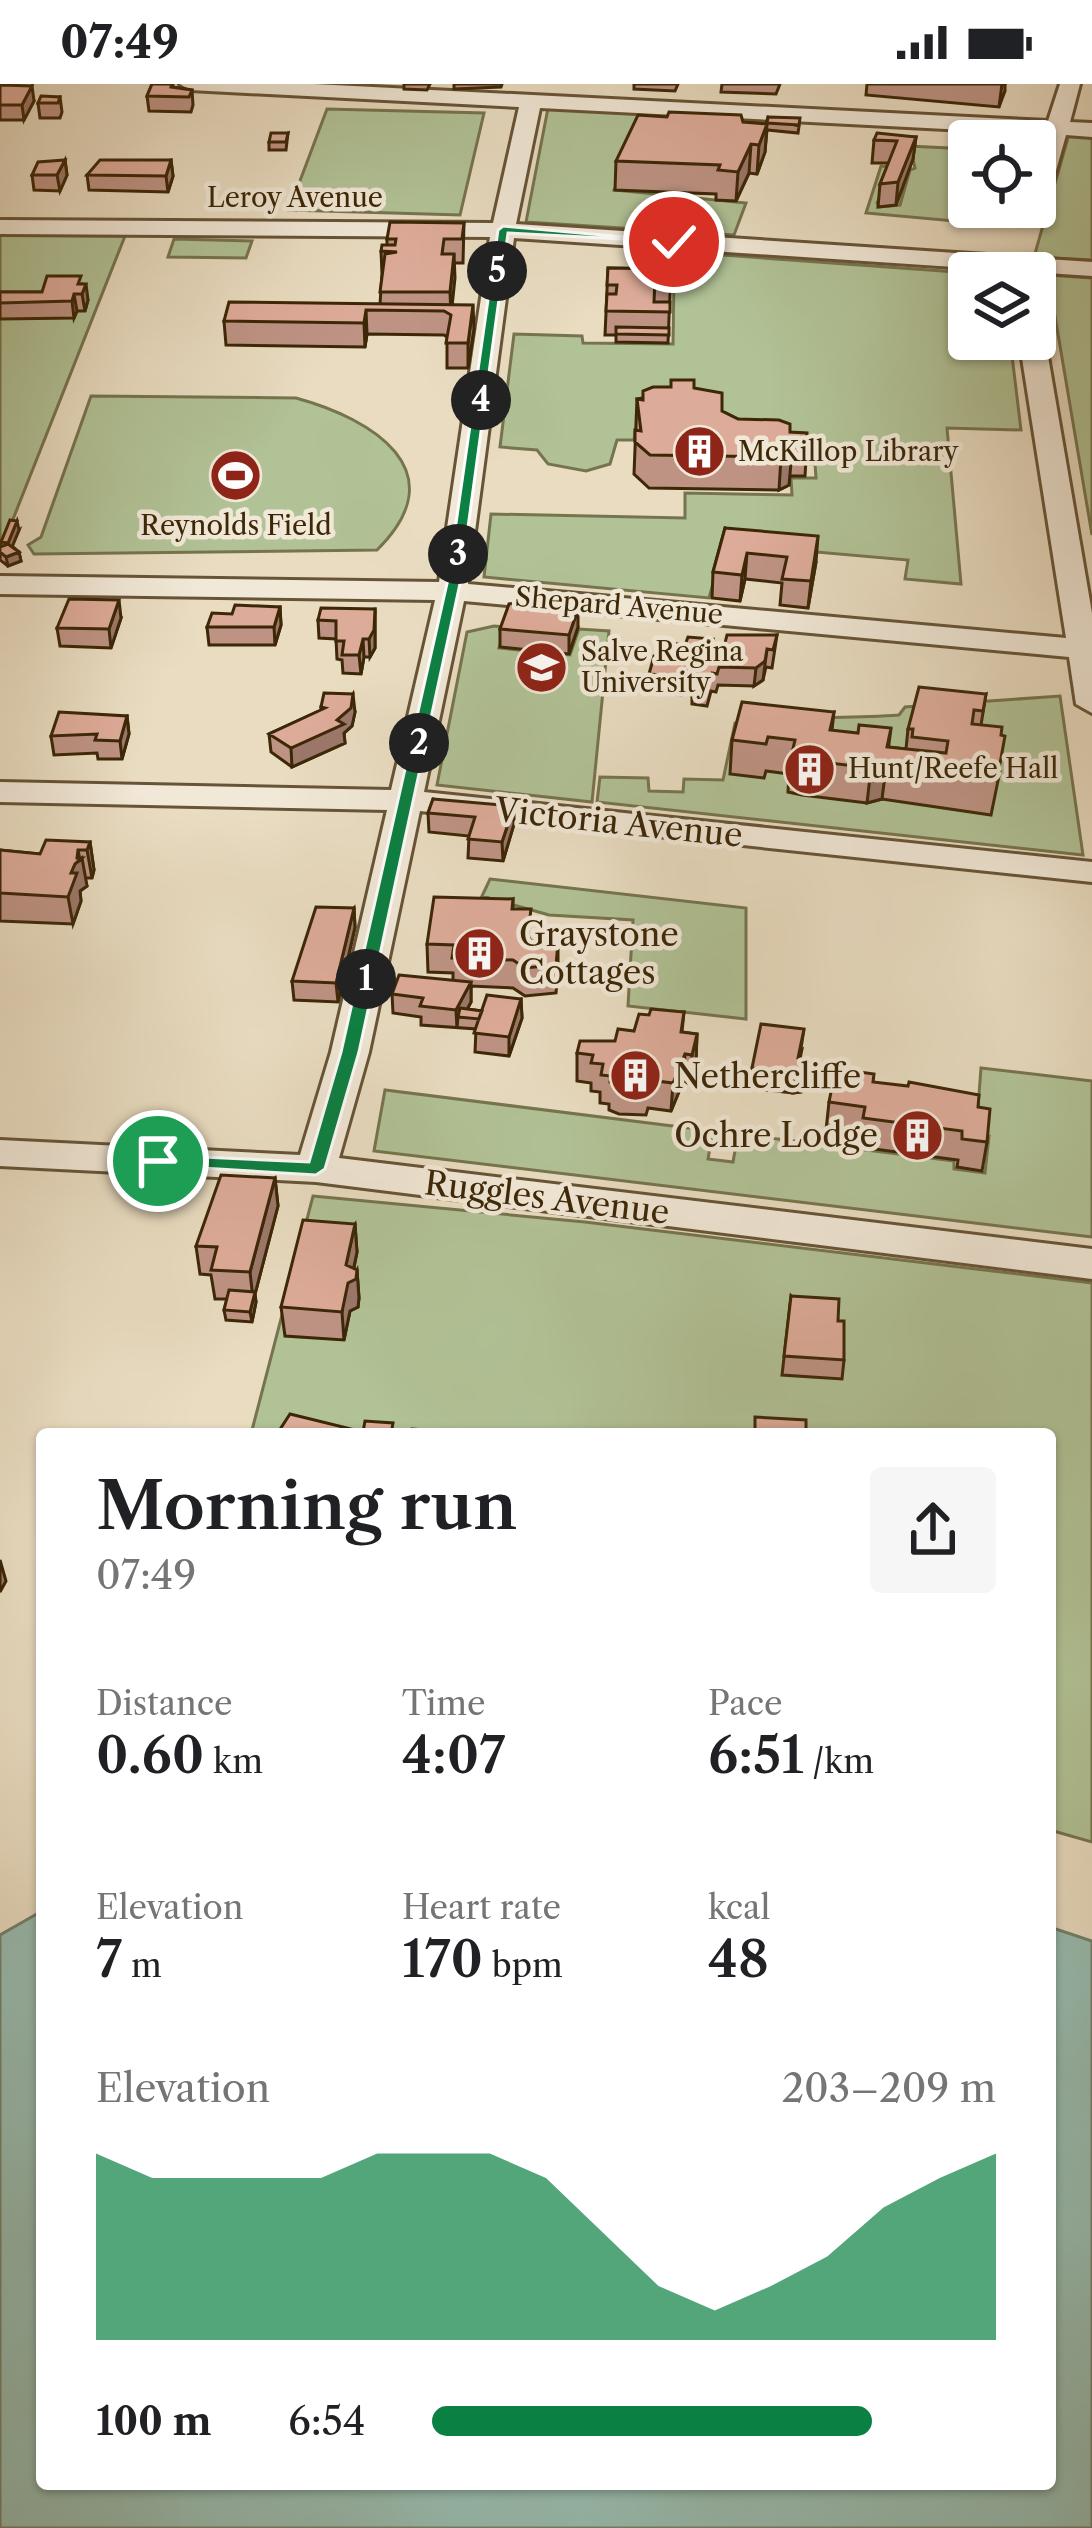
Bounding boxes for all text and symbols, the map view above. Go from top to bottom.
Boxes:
text: 07:49 [60,14,179,70]
map controls [948,120,1056,360]
button: locate [948,120,1056,228]
street label: Leroy Avenue [207,181,383,214]
pin [623,191,725,293]
icon: check [641,209,707,275]
pin: 5 [467,241,527,301]
text: 5 [488,250,506,291]
button: layers [948,252,1056,360]
pin: 4 [451,370,511,430]
text: 4 [471,379,491,420]
building icon: McKillop Library [671,424,727,480]
place label: McKillop Library [738,435,960,468]
sports icon: Reynolds Field [208,448,264,504]
place label: Reynolds Field [140,509,332,542]
pin: 3 [428,524,488,584]
text: 3 [449,533,467,574]
street label: Shepard Avenue [514,580,724,631]
place label: Salve Regina University [581,635,744,699]
school or university icon: Salve Regina University [514,640,570,696]
pin: 2 [389,713,449,773]
text: 2 [409,722,429,763]
building icon: Hunt/Reefe Hall [781,741,837,797]
place label: Hunt/Reefe Hall [848,752,1058,785]
street label: Victoria Avenue [492,789,745,856]
place label: Graystone Cottages [519,914,679,993]
building icon: Graystone Cottages [452,925,508,981]
pin: 1 [336,949,396,1009]
text: 1 [359,958,373,999]
building icon: Nethercliffe [607,1048,663,1104]
place label: Nethercliffe [674,1056,861,1097]
building icon: Ochre Lodge [889,1107,945,1163]
pin [107,1110,209,1212]
place label: Ochre Lodge [674,1115,878,1156]
icon: arrive [125,1128,191,1194]
street label: Ruggles Avenue [422,1162,672,1233]
text: Morning run [96,1465,517,1546]
button: share [870,1467,996,1593]
text: 07:49 [96,1551,196,1599]
text: Distance [96,1683,233,1724]
text: Time [402,1683,485,1724]
text: Pace [708,1683,783,1724]
text: 0.60 [96,1724,204,1786]
text: 4:07 [402,1724,505,1786]
text: 6:51 [708,1724,804,1786]
text: km [204,1741,263,1782]
text: /km [804,1741,874,1782]
text: Elevation [96,1887,243,1928]
text: Heart rate [402,1887,561,1928]
text: kcal [708,1887,770,1928]
text: 7 [96,1928,122,1990]
text: 170 [402,1928,483,1990]
text: 48 [708,1928,769,1990]
text: m [122,1945,162,1986]
text: bpm [483,1945,563,1986]
text: Elevation [96,2064,270,2112]
text: 203–209 m [782,2064,996,2112]
text: 100 m [96,2397,212,2445]
text: 6:54 [288,2397,366,2445]

